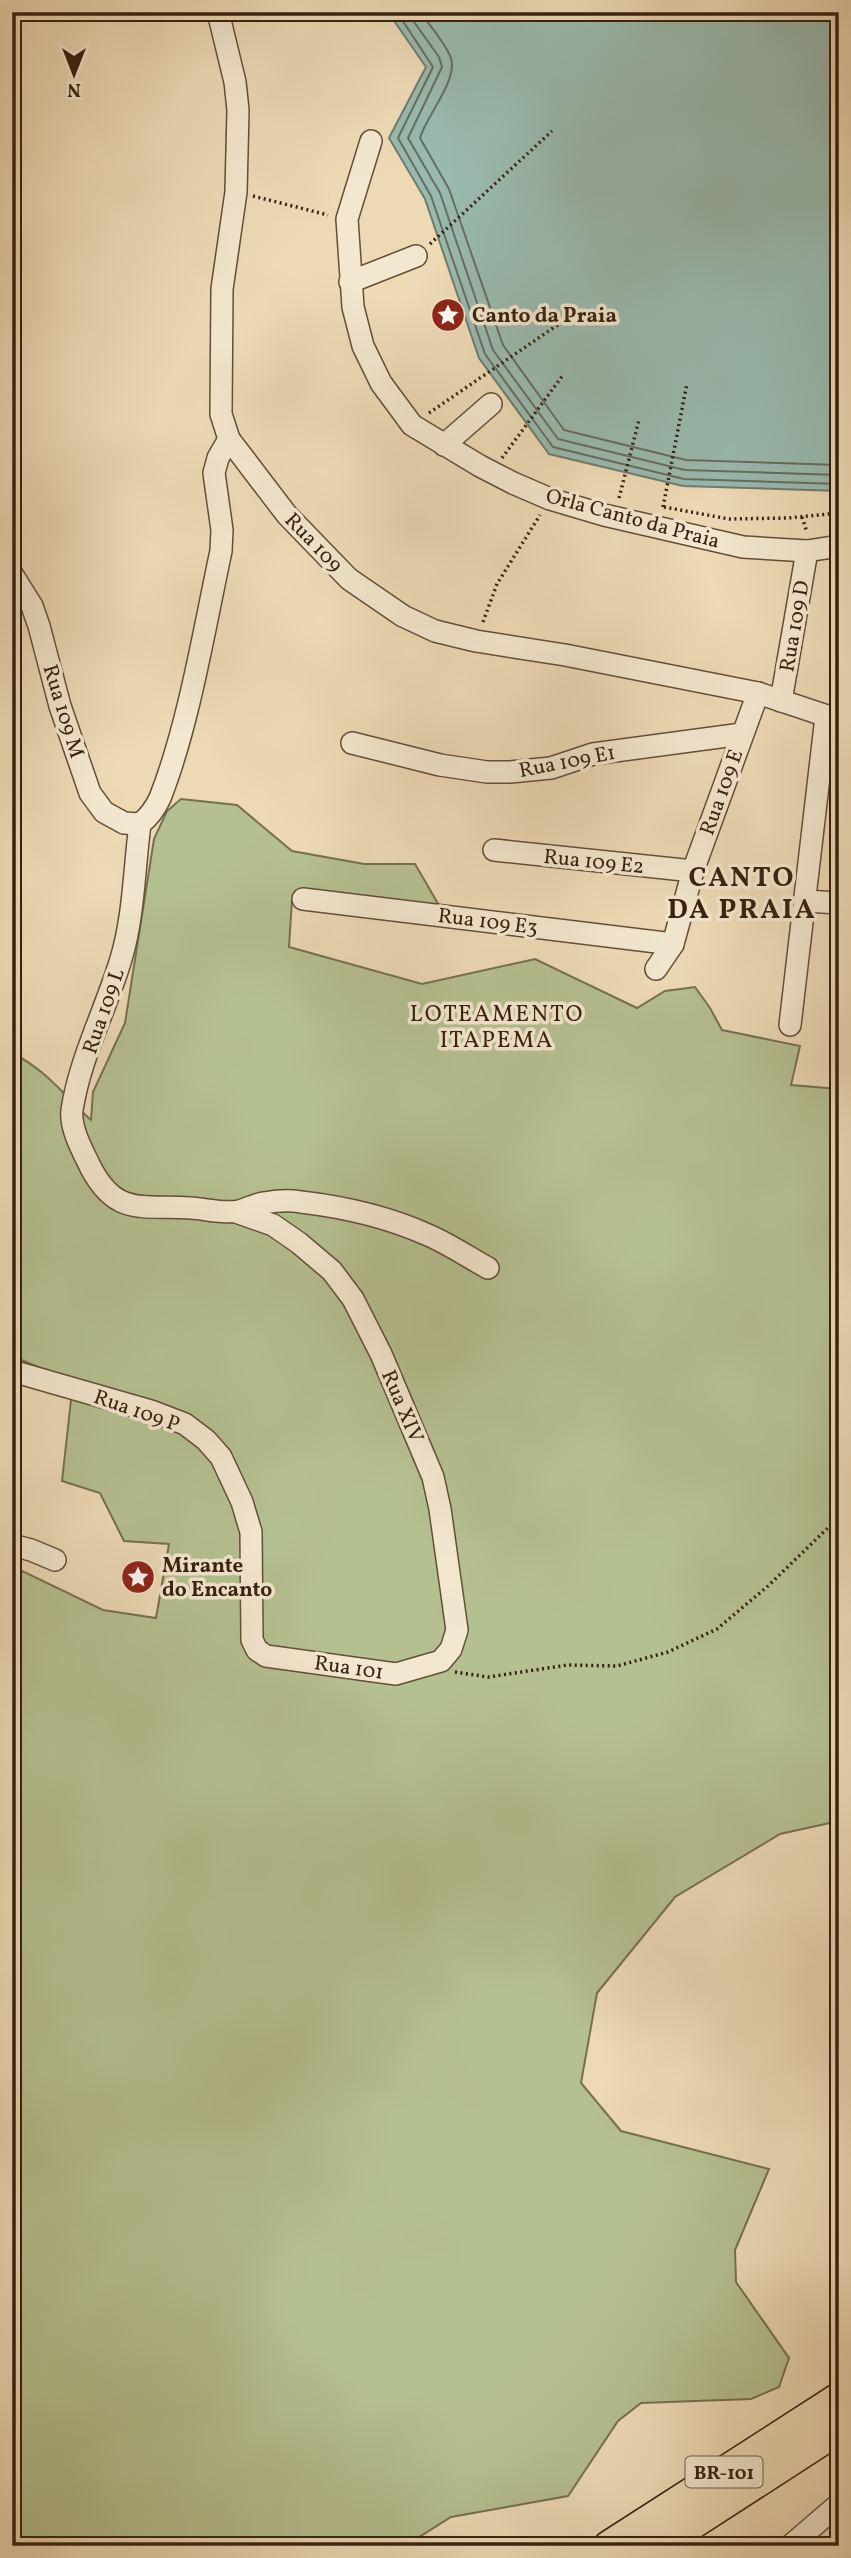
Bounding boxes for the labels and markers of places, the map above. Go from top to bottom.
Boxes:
place icon: Canto da Praia [429,296,467,334]
place label: Canto da Praia [472,302,617,331]
place label: Mirante do Encanto [162,1552,272,1605]
place icon: Mirante do Encanto [119,1558,157,1596]

